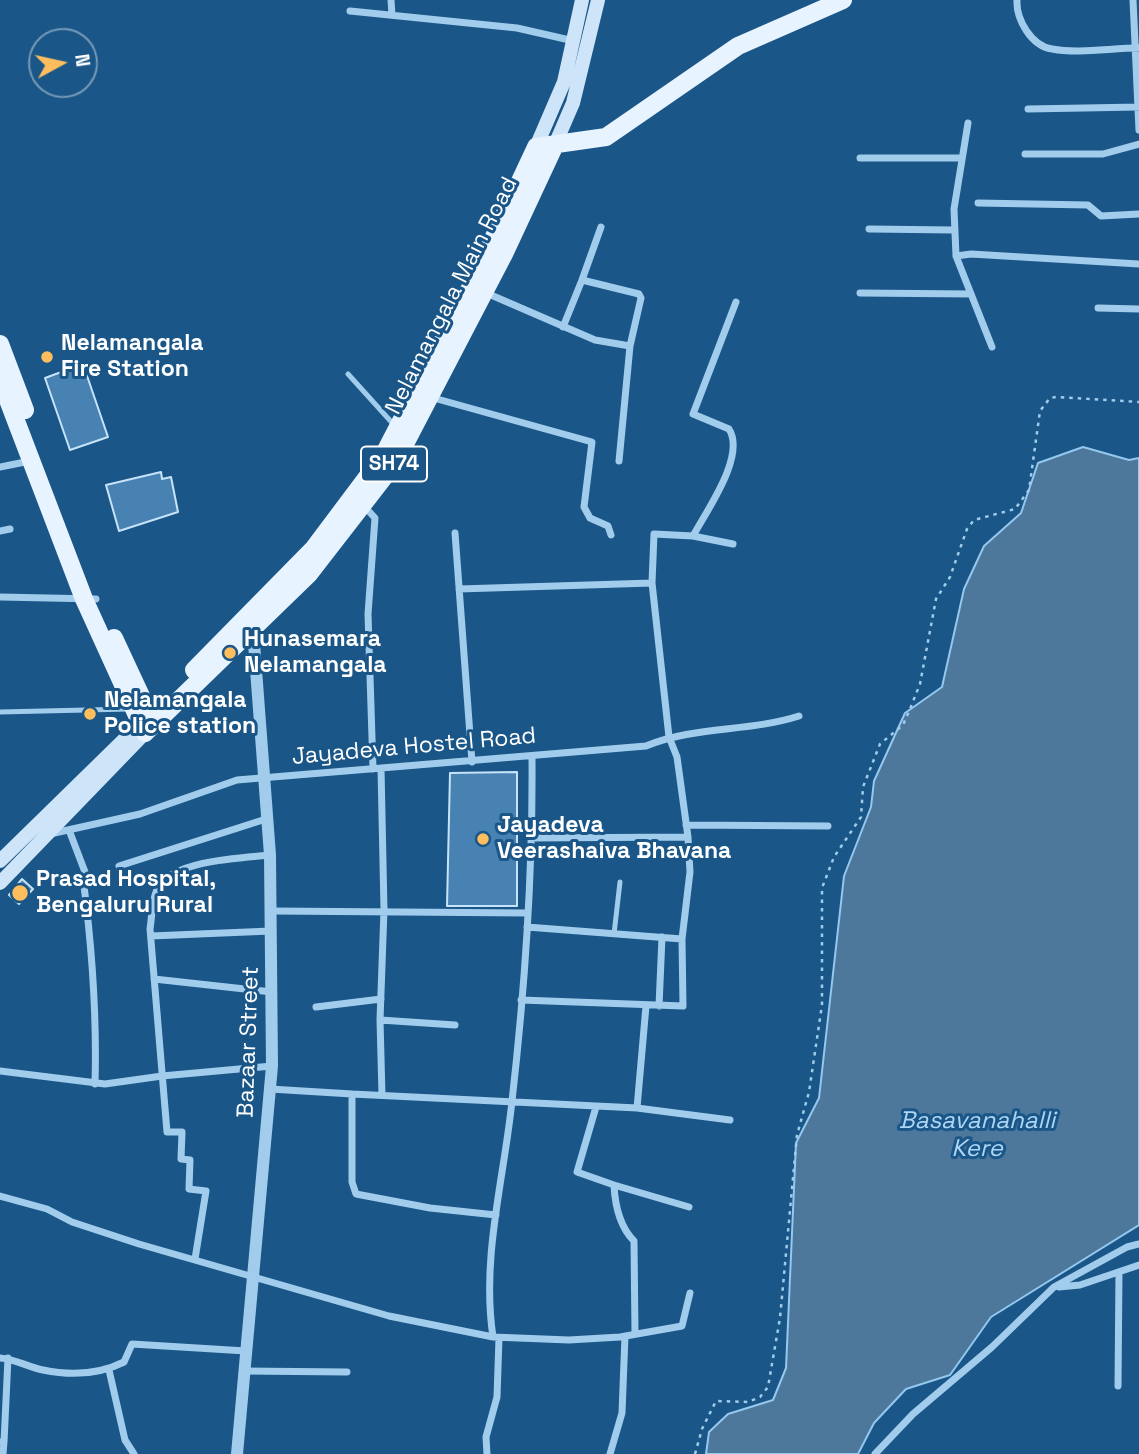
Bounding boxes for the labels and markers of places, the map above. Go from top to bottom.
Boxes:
place label: Nelamangala Fire Station [61,330,204,384]
marker: Nelamangala Fire Station [39,349,55,365]
place label: Hunasemara Nelamangala [244,626,387,680]
marker: Hunasemara Nelamangala [222,645,238,661]
place label: Nelamangala Police station [104,687,256,741]
marker: Nelamangala Police station [82,706,98,722]
place label: Jayadeva Veerashaiva Bhavana [497,812,731,866]
marker: Jayadeva Veerashaiva Bhavana [475,831,491,847]
place label: Prasad Hospital, Bengaluru Rural [36,866,216,920]
marker: Prasad Hospital, Bengaluru Rural [10,883,30,903]

